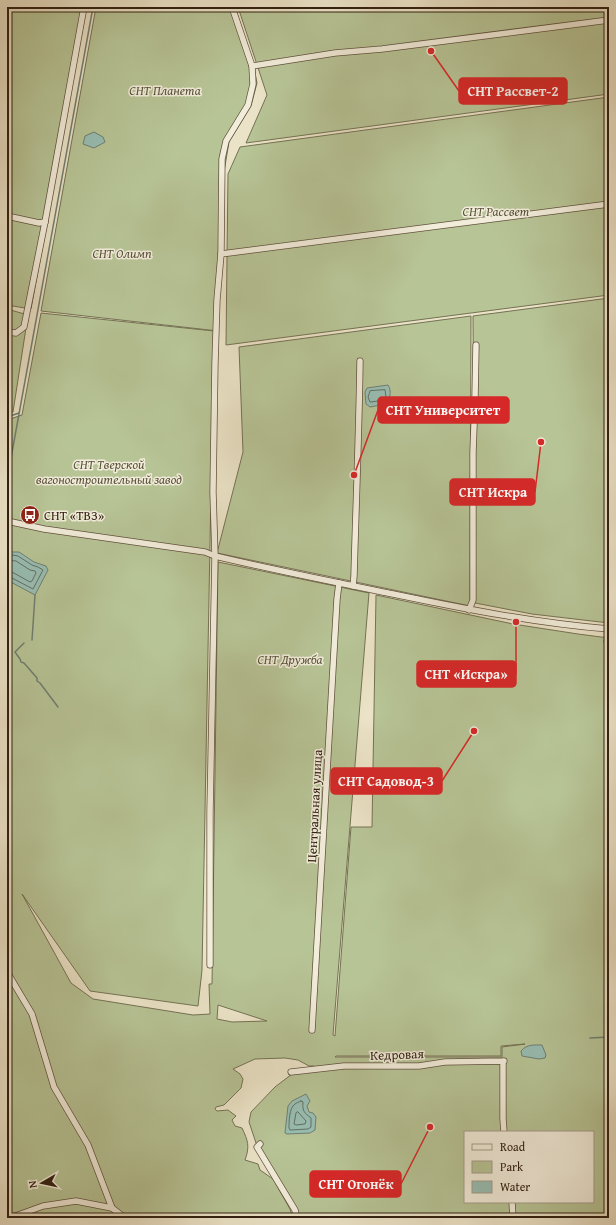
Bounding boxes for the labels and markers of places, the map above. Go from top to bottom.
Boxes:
callout: СНТ Рассвет-2 [459,78,567,104]
callout: СНТ Университет [378,397,509,423]
callout: СНТ Искра [450,479,535,505]
bus stop icon: СНТ «ТВЗ» [19,504,41,526]
place label: СНТ «ТВЗ» [44,506,104,525]
callout: СНТ «Искра» [417,661,516,687]
callout: СНТ Садовод-3 [331,768,442,794]
callout: СНТ Огонёк [310,1171,401,1197]

